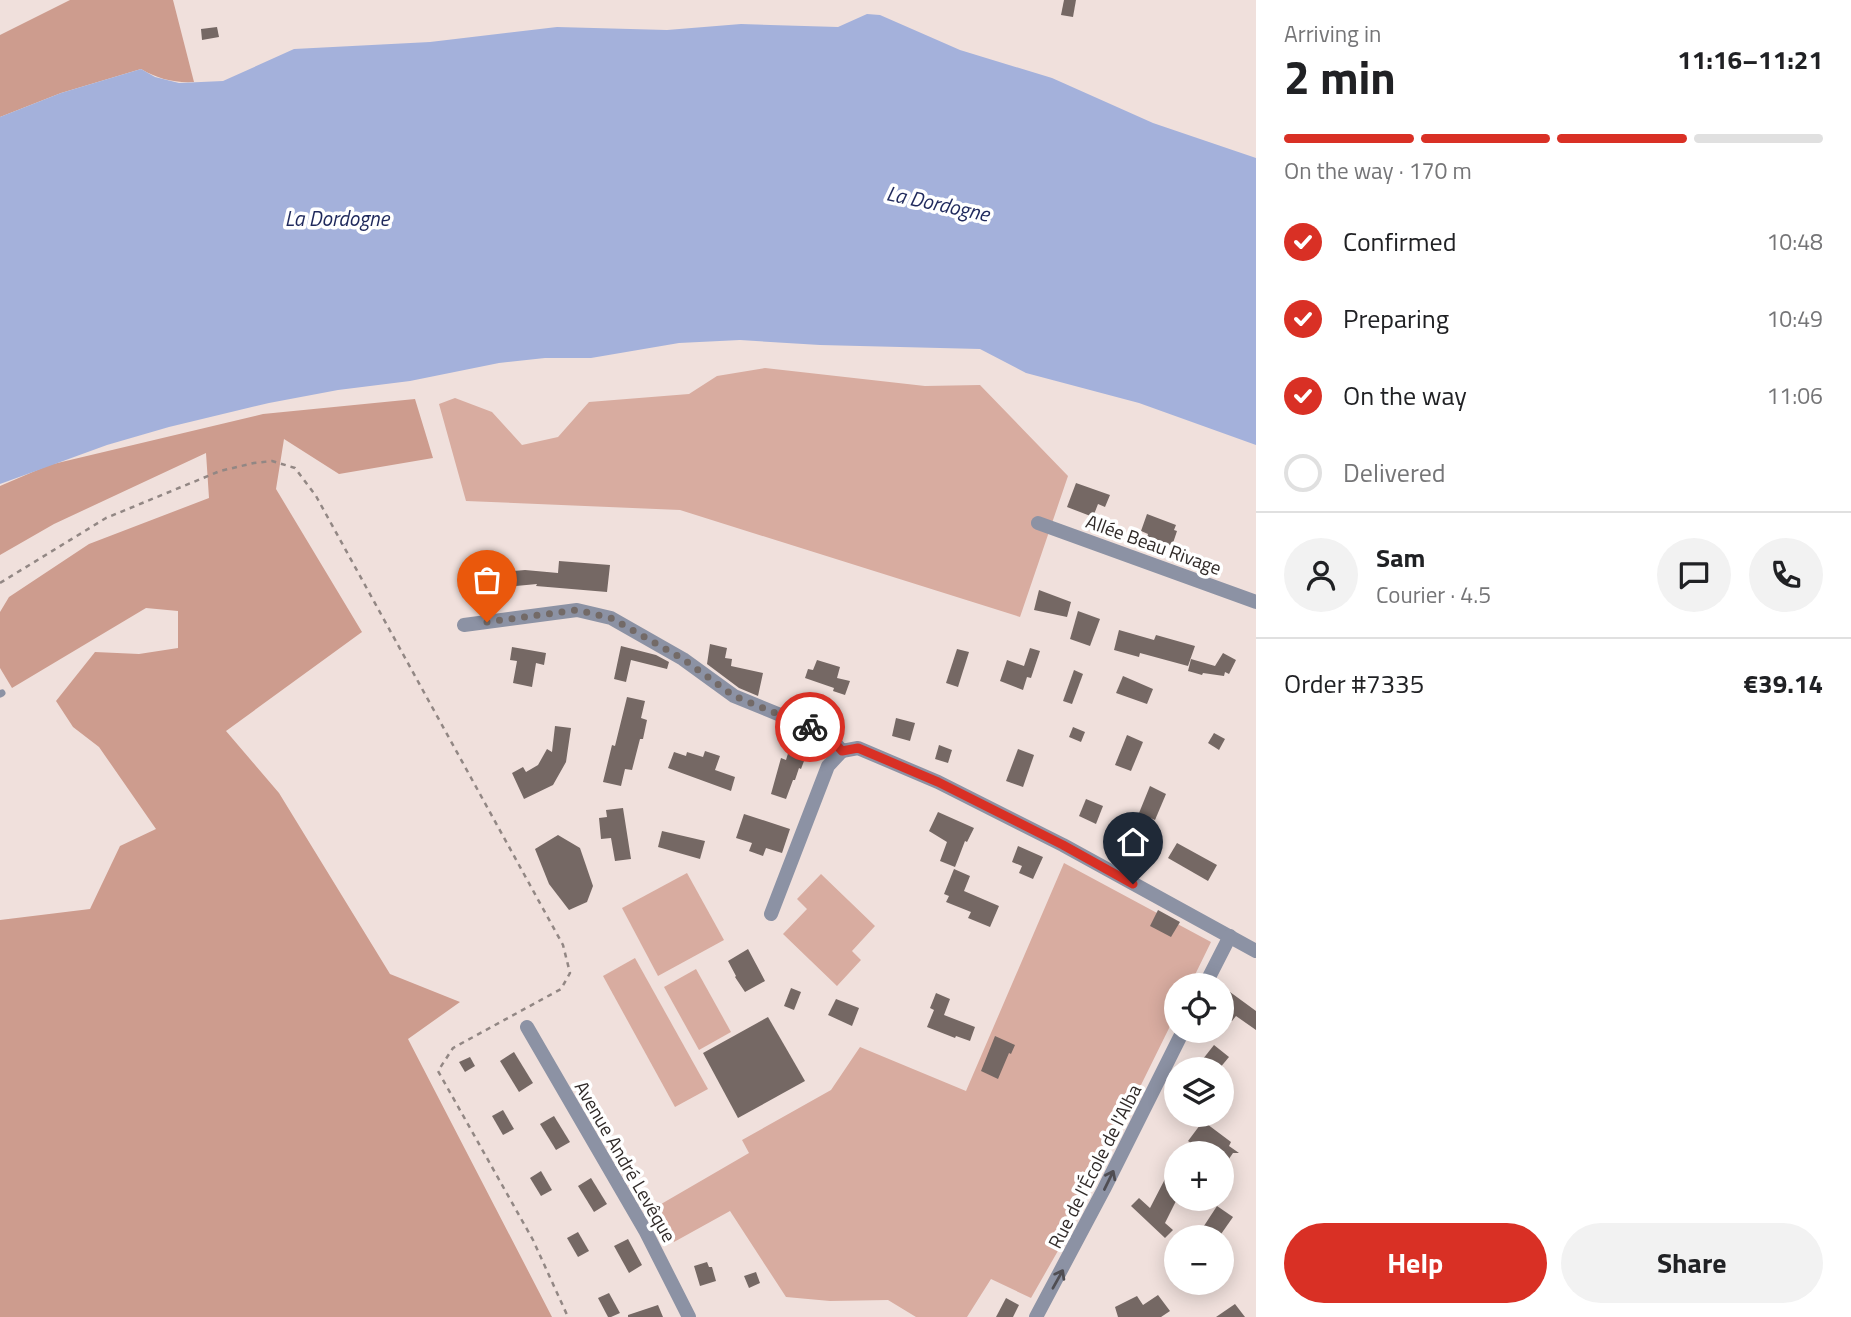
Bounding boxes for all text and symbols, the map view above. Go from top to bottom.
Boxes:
text: Arriving in [1284,16,1381,51]
text: 11:16–11:21 [1677,40,1823,79]
text: 2 min [1284,42,1396,112]
text: On the way · 170 m [1284,153,1472,188]
water label: La Dordogne [884,176,994,230]
water label: La Dordogne [285,202,390,234]
text: Confirmed [1343,222,1457,261]
icon: check [1284,223,1322,261]
text: 10:48 [1766,224,1823,259]
text: Preparing [1343,299,1449,338]
icon: check [1284,300,1322,338]
text: 10:49 [1766,301,1823,336]
text: On the way [1343,376,1467,415]
icon: check [1284,377,1322,415]
text: 11:06 [1766,378,1823,413]
text: Delivered [1343,453,1446,492]
street label: Allée Beau Rivage [1082,506,1226,582]
button: person [1284,538,1358,612]
text: Sam [1376,538,1425,577]
button: chat [1657,538,1731,612]
button: phone [1749,538,1823,612]
pin [457,550,517,622]
icon: bag [468,561,506,599]
text: Courier · 4.5 [1376,577,1491,612]
text: Order #7335 [1284,664,1424,703]
text: €39.14 [1744,664,1823,703]
courier [775,692,845,762]
icon: bike [791,708,829,746]
pin [1103,812,1163,884]
icon: home [1114,823,1152,861]
map controls [1164,973,1234,1295]
button: locate [1164,973,1234,1043]
button: layers [1164,1057,1234,1127]
street label: Avenue André Levêque [568,1075,684,1247]
street label: Rue de l'École de l'Alba [1040,1078,1148,1253]
button: + [1164,1141,1234,1211]
one-way arrow [1103,1170,1116,1191]
button: Help [1284,1223,1547,1303]
button: Share [1561,1223,1823,1303]
button: − [1164,1225,1234,1295]
one-way arrow [1051,1270,1065,1290]

